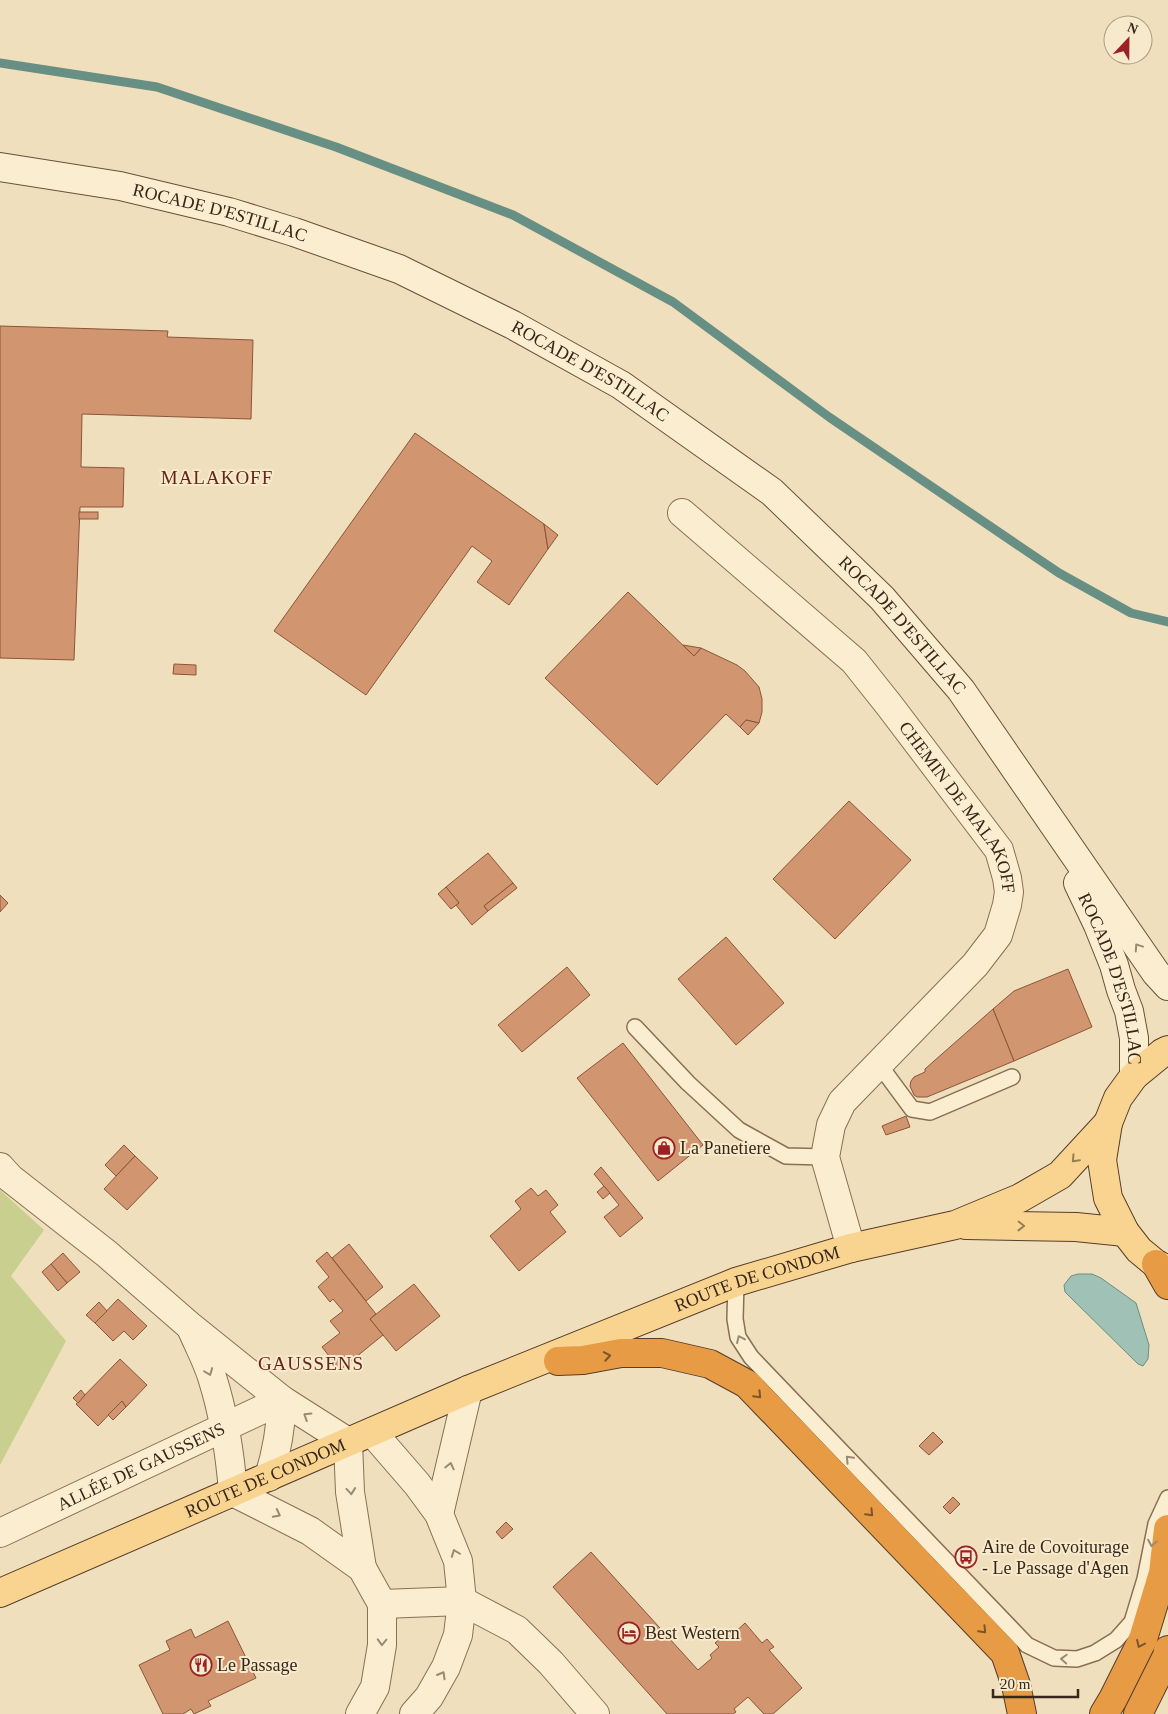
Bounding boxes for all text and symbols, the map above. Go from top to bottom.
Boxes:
north arrow [1103,15,1153,65]
text: N [1125,20,1140,37]
street label: ROCADE D'ESTILLAC [131,179,310,246]
street label: ROCADE D'ESTILLAC [508,316,673,426]
district label: MALAKOFF [161,467,273,488]
street label: ROCADE D'ESTILLAC [835,552,970,698]
street label: CHEMIN DE MALAKOFF [895,718,1019,895]
street label: ROCADE D'ESTILLAC [1074,890,1144,1064]
one-way arrow [1135,944,1144,953]
shop icon: La Panetiere [652,1136,676,1160]
place label: La Panetiere [680,1138,770,1158]
one-way arrow [1072,1153,1081,1162]
one-way arrow [1018,1221,1025,1231]
street label: ROUTE DE CONDOM [671,1242,842,1316]
one-way arrow [736,1335,747,1344]
one-way arrow [602,1351,611,1361]
district label: GAUSSENS [258,1353,364,1374]
one-way arrow [203,1367,214,1376]
one-way arrow [752,1390,761,1399]
one-way arrow [303,1413,312,1422]
street label: ALLÉE DE GAUSSENS [54,1418,228,1515]
street label: ROUTE DE CONDOM [182,1434,348,1522]
one-way arrow [846,1456,855,1465]
one-way arrow [444,1462,455,1471]
one-way arrow [345,1487,356,1495]
one-way arrow [864,1507,873,1516]
one-way arrow [271,1508,280,1518]
place label: Aire de Covoiturage - Le Passage d'Agen [982,1537,1129,1578]
one-way arrow [1148,1539,1158,1548]
bus stop icon: Aire de Covoiturage - Le Passage d'Agen [954,1545,978,1569]
one-way arrow [451,1550,461,1558]
hotel icon: Best Western [617,1621,641,1645]
place label: Best Western [645,1623,740,1643]
one-way arrow [977,1624,986,1633]
one-way arrow [376,1638,387,1646]
one-way arrow [1136,1639,1146,1648]
restaurant icon: Le Passage [189,1653,213,1677]
one-way arrow [1060,1653,1068,1664]
place label: Le Passage [217,1655,297,1675]
scale bar [993,1666,1078,1698]
one-way arrow [436,1671,446,1680]
text: 20 m [1000,1676,1031,1692]

